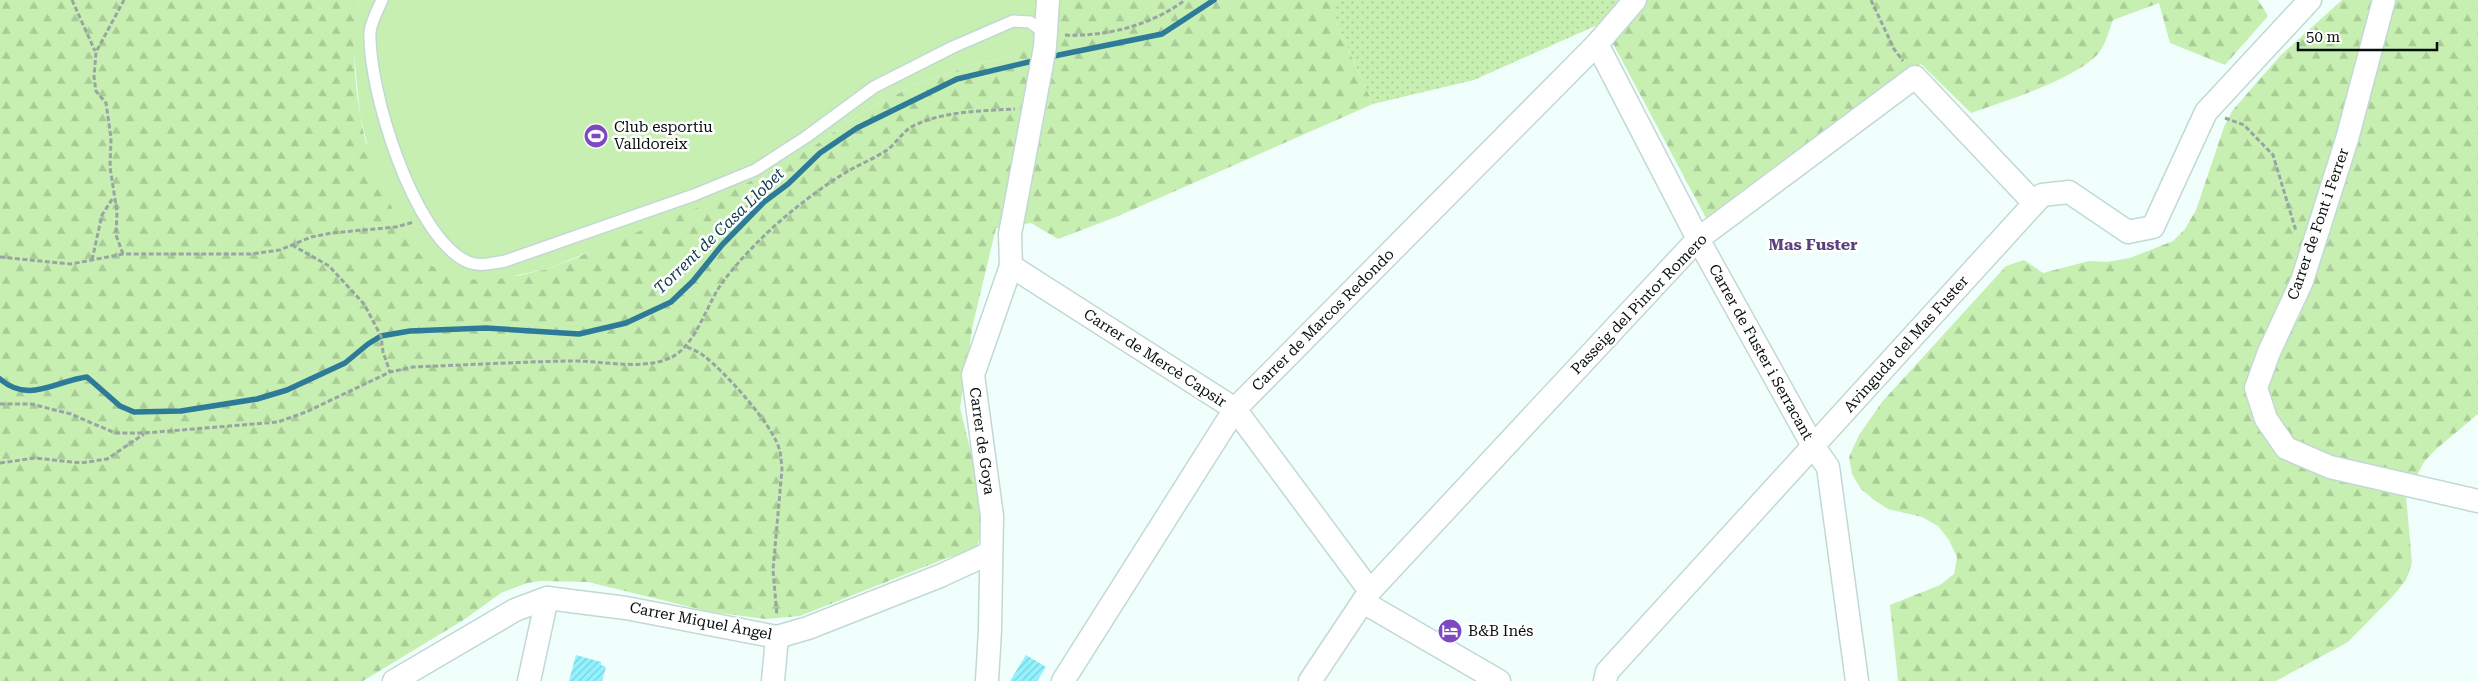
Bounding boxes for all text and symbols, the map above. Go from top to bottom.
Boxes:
scale bar [2298,20,2437,52]
text: 50 m [2306,28,2341,46]
place label: Club esportiu Valldoreix [614,118,713,153]
sports icon: Club esportiu Valldoreix [583,123,609,149]
street label: Carrer de Font i Ferrer [2284,146,2352,302]
water label: Torrent de Casa Llobet [650,164,788,298]
street label: Passeig del Pintor Romero [1567,230,1711,378]
district label: Mas Fuster [1768,235,1858,254]
street label: Carrer de Marcos Redondo [1248,245,1398,395]
street label: Carrer de Fuster i Serracant [1705,261,1817,443]
street label: Avinguda del Mas Fuster [1840,272,1972,416]
street label: Carrer de Mercè Capsir [1080,305,1230,411]
street label: Carrer de Goya [966,386,998,496]
street label: Carrer Miquel Àngel [628,598,774,644]
hotel icon: B&B Inés [1437,618,1463,644]
place label: B&B Inés [1468,622,1533,640]

